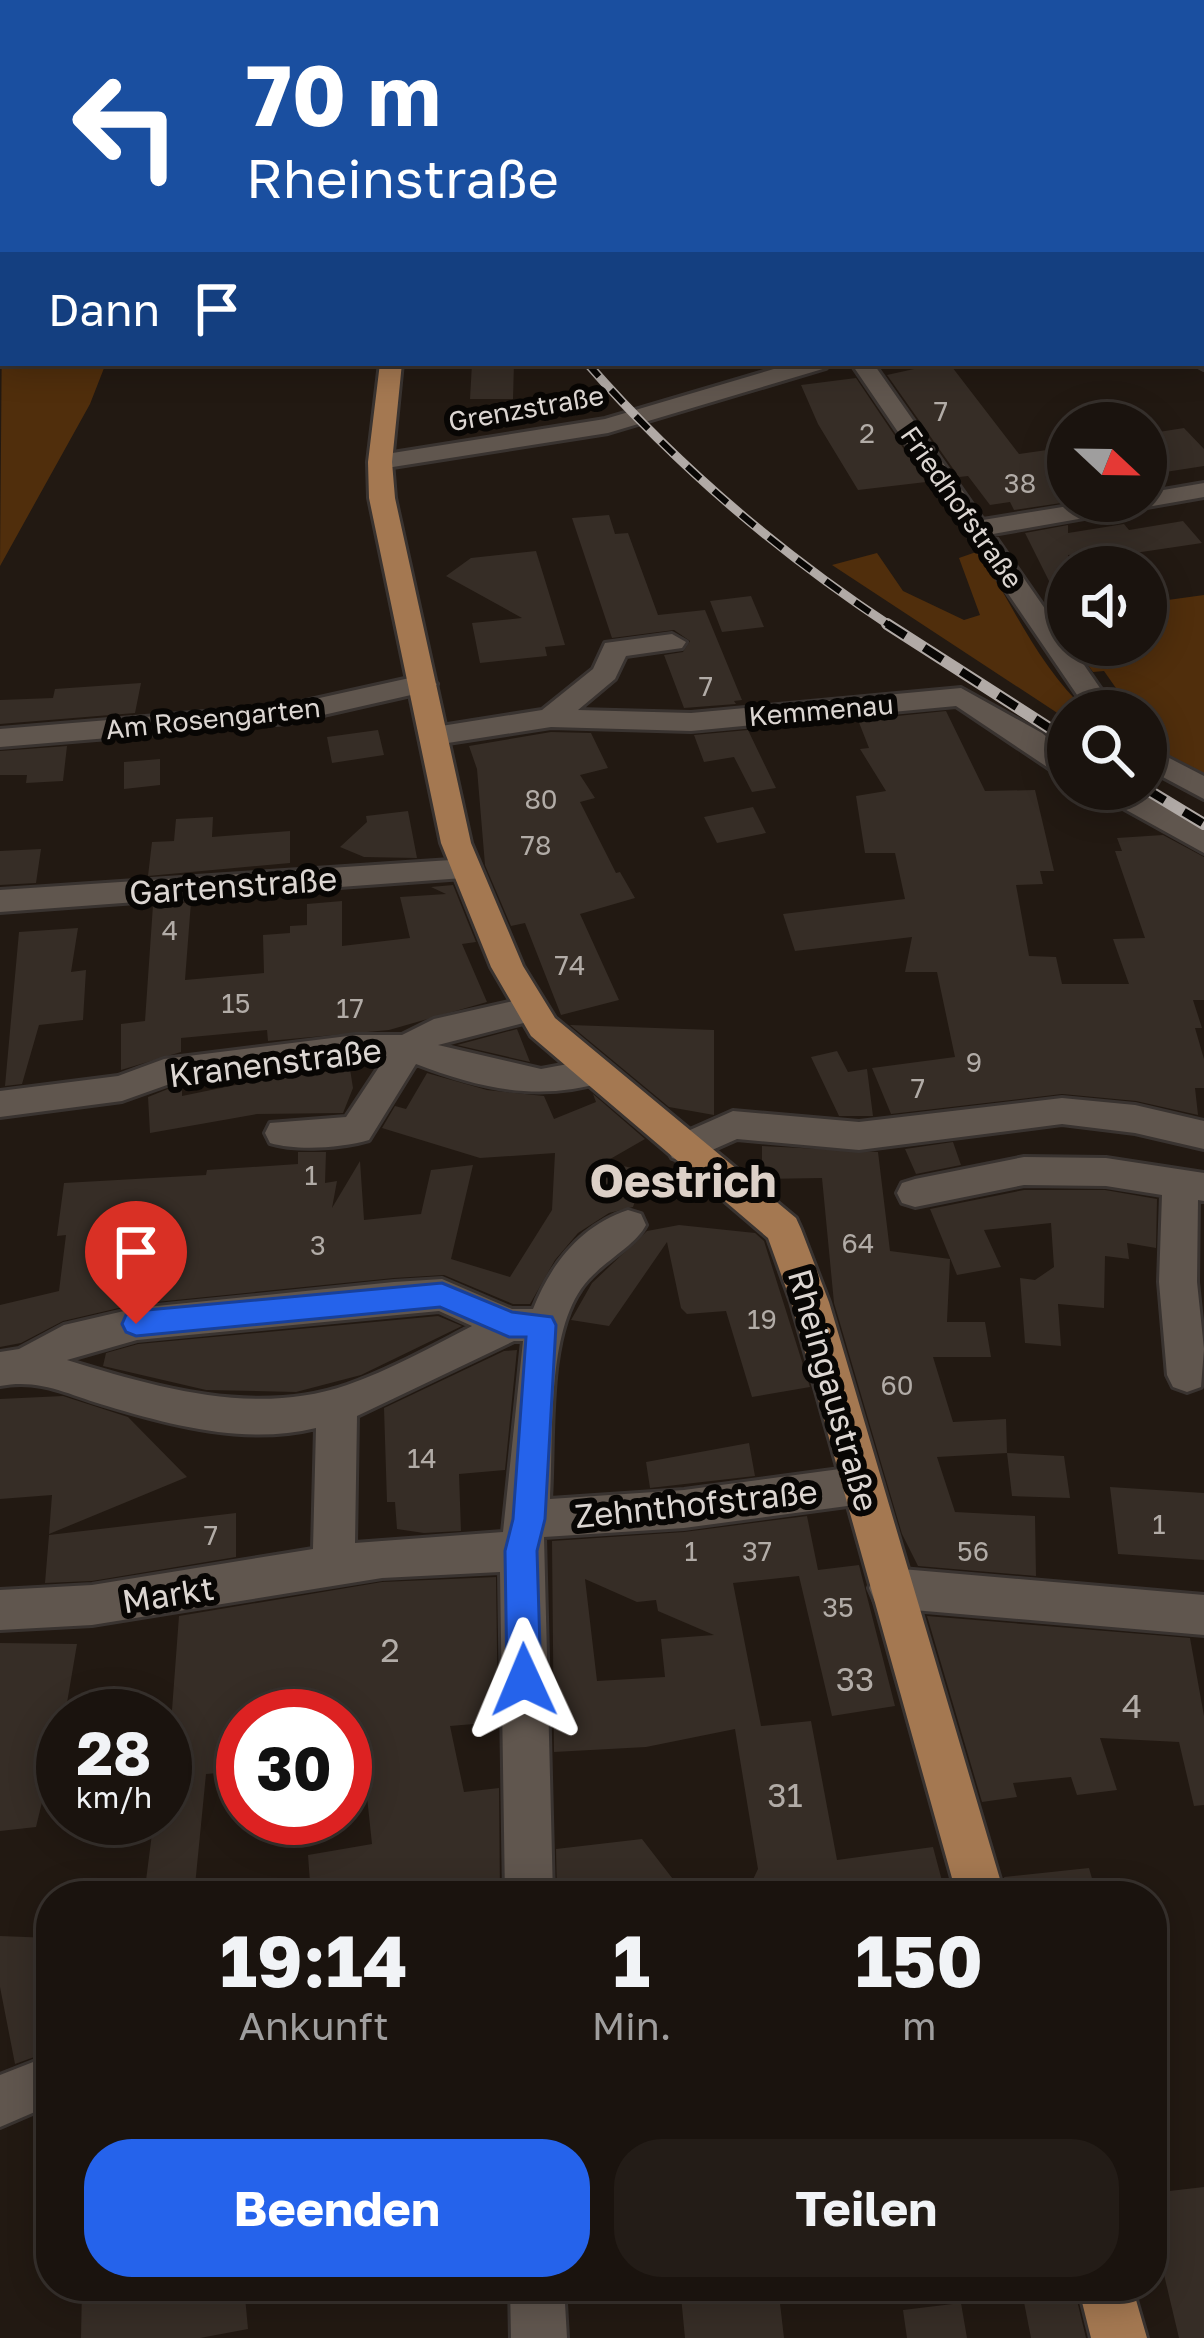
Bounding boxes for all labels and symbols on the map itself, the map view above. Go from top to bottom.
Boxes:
street label: Grenzstraße [446,379,606,437]
house number: 7 [934,395,948,427]
north arrow [1047,402,1167,522]
house number: 2 [859,417,875,449]
street label: Friedhofstraße [894,420,1030,594]
house number: 38 [1004,467,1036,499]
house number: 7 [699,670,713,702]
street label: Kemmenau [747,688,895,732]
street label: Am Rosengarten [104,691,322,745]
house number: 80 [524,783,558,815]
house number: 78 [521,829,551,861]
street label: Gartenstraße [128,858,338,912]
house number: 4 [162,914,178,946]
house number: 74 [555,949,585,981]
house number: 15 [222,987,250,1019]
house number: 17 [336,992,364,1024]
street label: Kranenstraße [166,1030,384,1094]
house number: 9 [966,1046,982,1078]
house number: 7 [911,1072,925,1104]
district label: Oestrich [589,1153,777,1207]
house number: 1 [304,1159,318,1191]
pin [85,1201,187,1324]
house number: 64 [842,1227,874,1259]
house number: 3 [310,1229,326,1261]
street label: Rheingaustraße [781,1264,887,1516]
house number: 19 [747,1303,777,1335]
house number: 60 [880,1369,914,1401]
house number: 14 [407,1442,437,1474]
street label: Zehnthofstraße [573,1471,819,1535]
house number: 1 [1152,1508,1166,1540]
house number: 7 [204,1519,218,1551]
house number: 1 [684,1535,698,1567]
house number: 37 [742,1535,772,1567]
house number: 56 [957,1535,989,1567]
street label: Markt [119,1568,217,1620]
house number: 35 [822,1591,854,1623]
position arrow [461,1617,587,1743]
house number: 2 [380,1630,400,1669]
house number: 33 [836,1659,874,1698]
house number: 4 [1122,1686,1142,1725]
speed limit sign: 30 [216,1689,372,1845]
house number: 31 [767,1775,803,1814]

